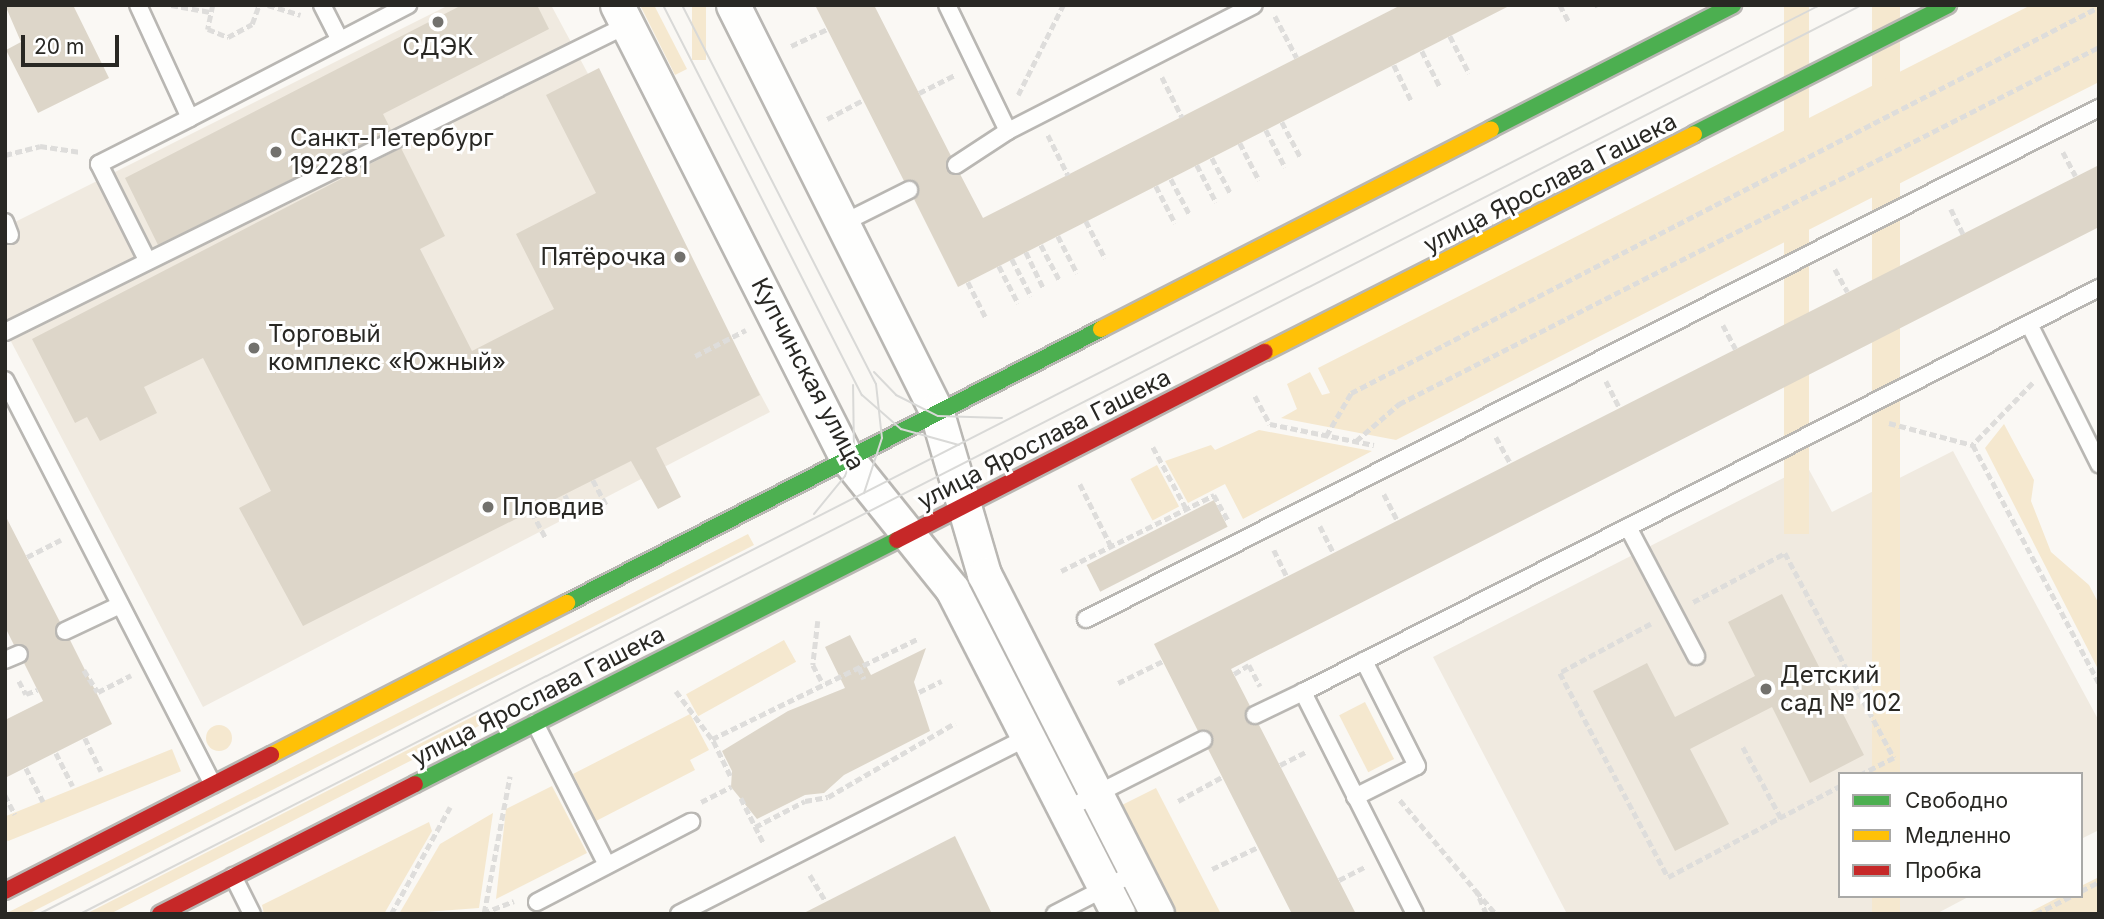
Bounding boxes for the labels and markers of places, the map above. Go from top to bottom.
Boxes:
marker: СДЭК [430,14,446,30]
place label: СДЭК [403,33,473,61]
place label: Санкт-Петербург 192281 [290,124,494,180]
marker: Санкт-Петербург 192281 [268,144,284,160]
place label: Пятёрочка [540,243,666,271]
marker: Пятёрочка [672,249,688,265]
place label: Торговый комплекс «Южный» [268,320,506,376]
marker: Торговый комплекс «Южный» [246,340,262,356]
place label: Пловдив [502,493,604,521]
marker: Пловдив [480,499,496,515]
place label: Детский сад № 102 [1780,661,1902,717]
marker: Детский сад № 102 [1758,681,1774,697]

